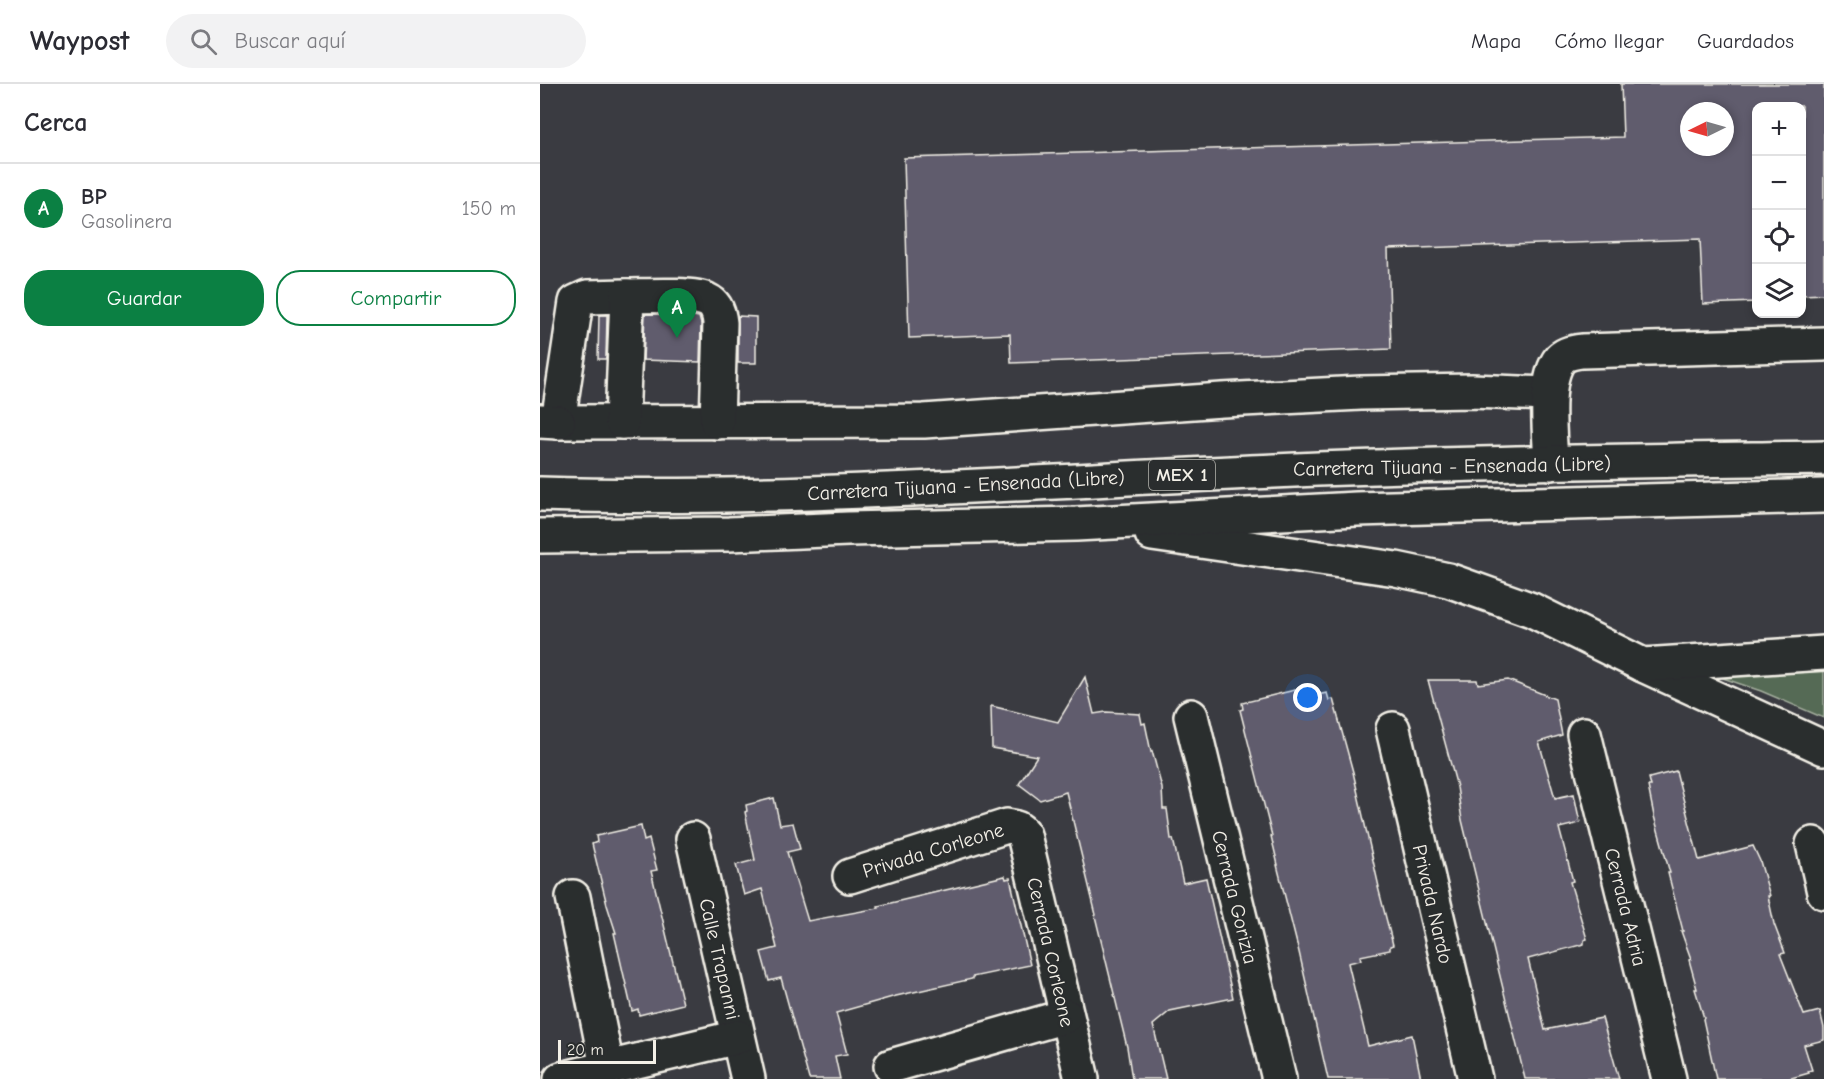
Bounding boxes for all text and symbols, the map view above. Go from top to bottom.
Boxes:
search box [166,14,586,68]
text: Waypost [30,25,130,57]
icon: search [187,25,220,58]
text: Buscar aquí [235,28,346,54]
text: Mapa [1471,29,1521,53]
text: Cómo llegar [1554,29,1664,53]
text: Guardados [1697,29,1794,53]
north arrow [1680,102,1734,156]
map controls [1752,102,1806,318]
button: + [1752,102,1806,156]
text: Cerca [24,108,88,138]
button: − [1752,156,1806,210]
text: BP [81,184,107,210]
text: A [38,197,49,220]
text: 150 m [462,197,516,220]
text: Gasolinera [81,210,172,233]
button: locate [1752,210,1806,264]
button: layers [1752,264,1806,318]
button: Guardar [24,270,264,326]
button: Compartir [276,270,516,326]
pin: A [658,288,696,338]
street label: Carretera Tijuana - Ensenada (Libre) [1293,452,1611,481]
road number: MEX 1 [1149,460,1215,490]
street label: Carretera Tijuana - Ensenada (Libre) [807,466,1125,505]
your location [1293,683,1322,712]
street label: Privada Corleone [860,818,1007,883]
street label: Cerrada Gorizia [1207,828,1262,966]
street label: Privada Nardo [1408,842,1457,966]
street label: Cerrada Adria [1600,846,1651,968]
street label: Cerrada Corleone [1022,875,1079,1029]
street label: Calle Trapanni [694,896,745,1022]
scale bar [558,1037,656,1064]
text: 20 m [567,1041,604,1059]

